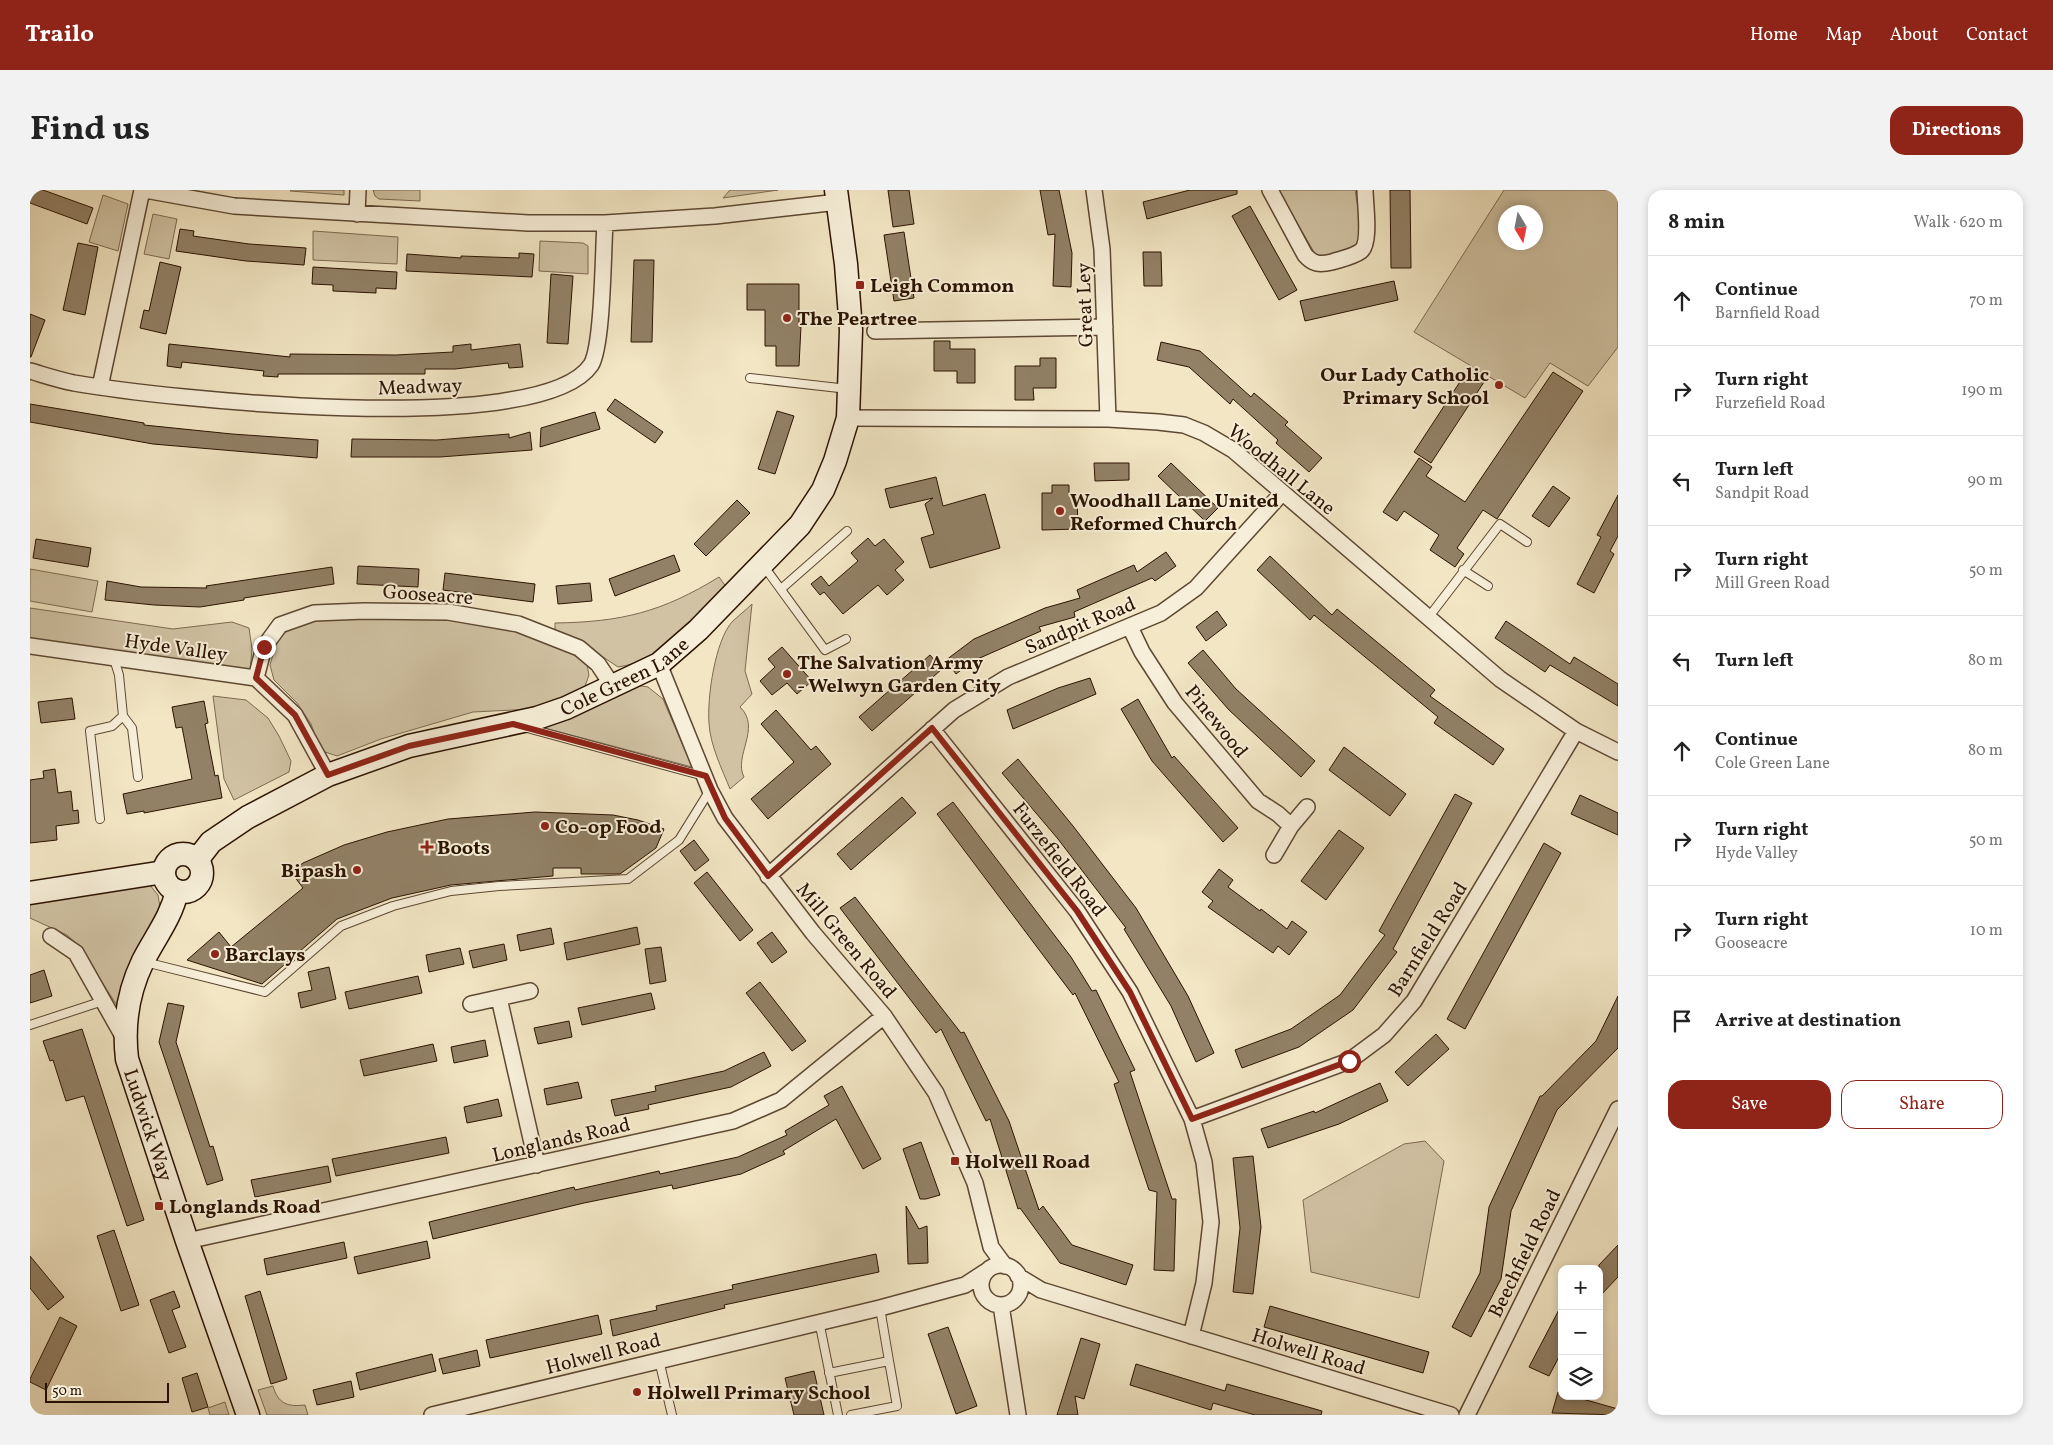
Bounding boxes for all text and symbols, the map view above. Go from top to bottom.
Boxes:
text: Trailo [25,18,94,52]
text: Home [1750,23,1798,48]
text: Map [1826,23,1862,48]
text: About [1890,23,1938,48]
text: Contact [1966,23,2028,48]
text: Find us [30,106,150,154]
button: Directions [1890,106,2023,155]
north arrow [1498,205,1543,250]
text: 8 min [1668,208,1725,237]
text: Walk · 620 m [1914,212,2003,234]
street label: Great Ley [1071,262,1101,348]
place label: Leigh Common [870,273,1014,301]
text: Continue [1715,277,1798,303]
marker: Leigh Common [854,279,866,291]
icon: ahead [1668,287,1696,315]
text: 70 m [1969,290,2003,312]
text: Barnfield Road [1715,303,1820,325]
place label: The Peartree [797,306,917,334]
marker: The Peartree [781,312,793,324]
place label: Our Lady Catholic Primary School [1320,362,1489,413]
text: Turn right [1715,367,1808,393]
street label: Meadway [377,373,463,403]
icon: right [1668,377,1696,405]
marker: Our Lady Catholic Primary School [1493,379,1505,391]
text: 190 m [1961,380,2003,402]
text: Furzefield Road [1715,393,1826,415]
street label: Woodhall Lane [1221,418,1341,523]
text: Turn left [1715,457,1794,483]
icon: left [1668,467,1696,495]
text: 90 m [1967,470,2003,492]
text: Sandpit Road [1715,483,1809,505]
place label: Woodhall Lane United Reformed Church [1070,488,1279,539]
marker: Woodhall Lane United Reformed Church [1054,505,1066,517]
text: Turn right [1715,547,1808,573]
icon: right [1668,557,1696,585]
text: 50 m [1969,560,2003,582]
text: Mill Green Road [1715,573,1830,595]
street label: Gooseacre [382,579,474,613]
street label: Sandpit Road [1021,591,1141,663]
street label: Hyde Valley [122,628,229,670]
street label: Cole Green Lane [556,632,696,725]
route end [253,636,276,659]
icon: left [1668,647,1696,675]
text: Turn left [1715,648,1794,674]
place label: The Salvation Army - Welwyn Garden City [797,650,1001,701]
text: 80 m [1968,650,2003,672]
marker: The Salvation Army - Welwyn Garden City [781,668,793,680]
street label: Pinewood [1177,680,1254,765]
text: Continue [1715,727,1798,753]
icon: ahead [1668,737,1696,765]
text: 80 m [1968,740,2003,762]
text: Cole Green Lane [1715,753,1830,775]
street label: Furzefield Road [1005,797,1112,923]
place label: Co-op Food [555,814,661,842]
text: Turn right [1715,817,1808,843]
marker: Co-op Food [539,820,551,832]
icon: right [1668,827,1696,855]
text: 50 m [1969,830,2003,852]
place label: Boots [437,835,490,863]
marker: Boots [421,841,433,853]
text: Hyde Valley [1715,843,1798,865]
place label: Bipash [281,858,347,886]
marker: Bipash [351,864,363,876]
street label: Mill Green Road [789,877,902,1005]
street label: Barnfield Road [1382,877,1475,1003]
text: Turn right [1715,907,1808,933]
icon: right [1668,917,1696,945]
text: 10 m [1970,920,2003,942]
text: Gooseacre [1715,933,1788,955]
place label: Barclays [225,942,305,970]
marker: Barclays [209,948,221,960]
icon: arrive [1668,1007,1696,1035]
text: Arrive at destination [1715,1008,1901,1034]
route start [1338,1050,1361,1073]
street label: Ludwick Way [115,1065,178,1185]
button: Save [1668,1080,1831,1129]
button: Share [1841,1080,2003,1129]
street label: Longlands Road [490,1111,633,1170]
place label: Holwell Road [965,1149,1090,1177]
marker: Holwell Road [949,1155,961,1167]
street label: Beechfield Road [1482,1185,1569,1323]
place label: Longlands Road [169,1194,321,1222]
marker: Longlands Road [153,1200,165,1212]
map controls [1558,1265,1603,1400]
button: + [1558,1265,1603,1310]
button: − [1558,1310,1603,1355]
street label: Holwell Road [1248,1322,1369,1383]
street label: Holwell Road [543,1327,664,1383]
button: layers [1558,1355,1603,1400]
scale bar [45,1380,169,1403]
place label: Holwell Primary School [647,1380,871,1408]
text: 50 m [52,1382,82,1401]
marker: Holwell Primary School [631,1386,643,1398]

